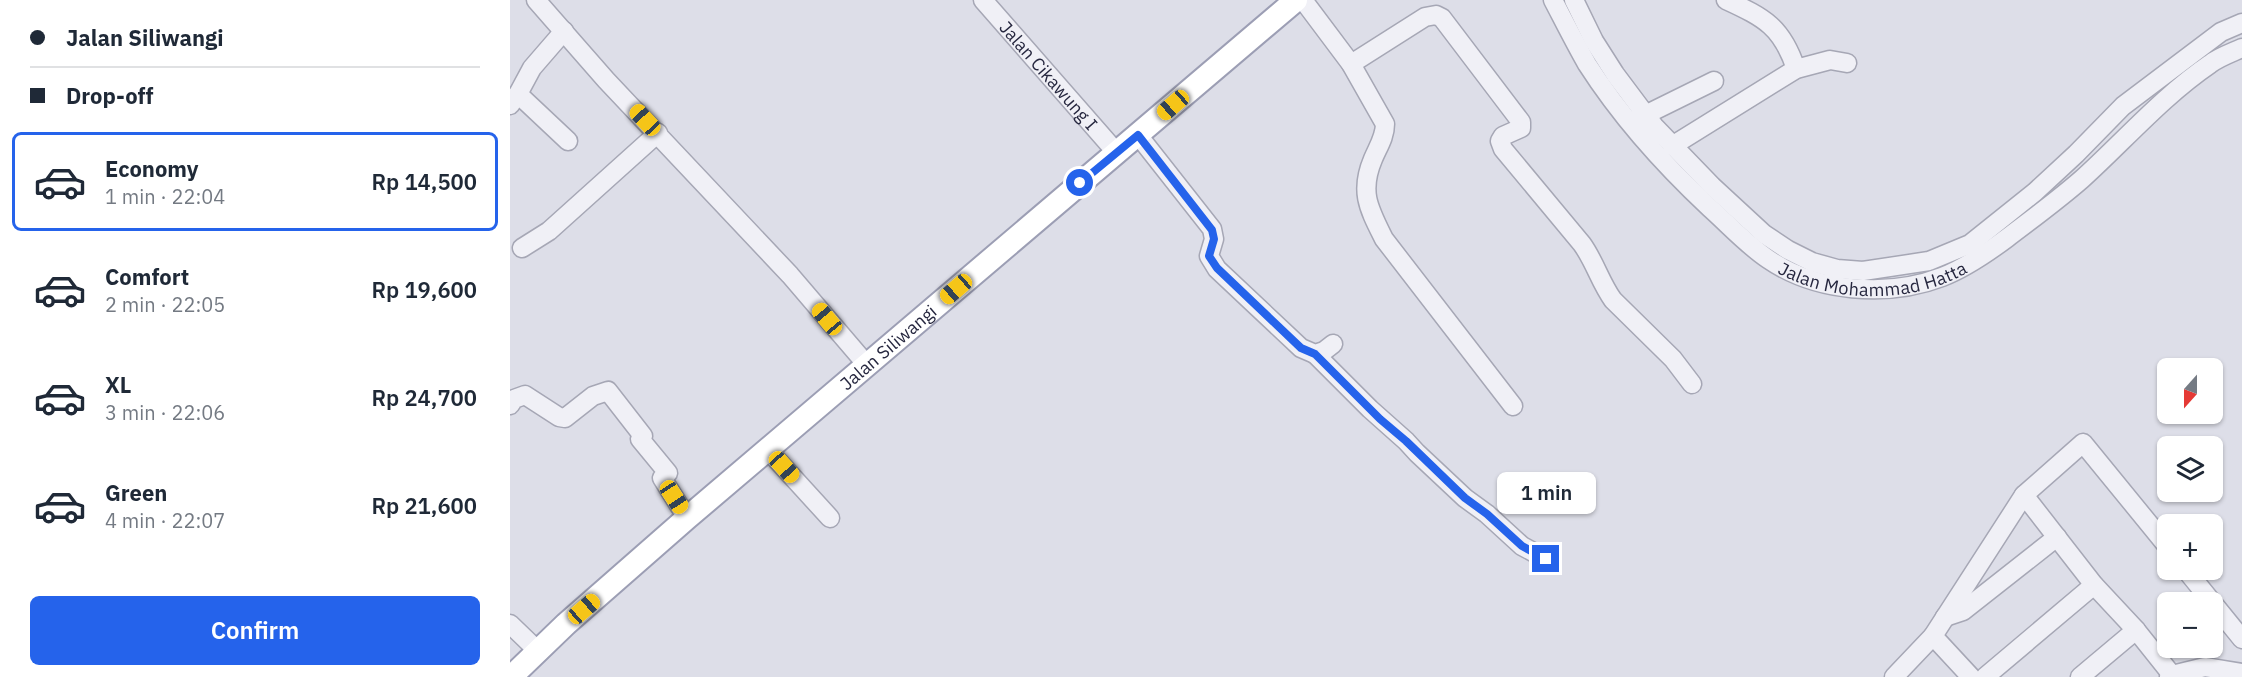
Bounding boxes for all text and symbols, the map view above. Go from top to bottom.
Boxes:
street label: Jalan Cikawung I [995,16,1103,135]
text: Jalan Siliwangi [66,23,224,52]
text: Drop-off [66,81,153,110]
car [1154,86,1192,124]
car [626,101,664,139]
text: Economy [105,154,199,183]
icon: car [33,155,87,209]
text: Rp 14,500 [371,167,477,196]
route start [1066,169,1093,196]
text: 1 min · 22:04 [105,183,225,210]
street label: Jalan Mohammad Hatta [1777,250,1969,272]
text: Jalan Mohammad Hatta [1775,256,1971,301]
text: Comfort [105,262,189,291]
icon: car [33,263,87,317]
car [937,270,975,308]
text: Rp 19,600 [371,275,477,304]
text: 2 min · 22:05 [105,291,225,318]
car [809,299,845,339]
street label: Jalan Siliwangi [835,300,941,395]
north arrow [2157,358,2223,424]
map controls [2157,358,2223,658]
text: XL [105,370,131,399]
icon: car [33,371,87,425]
text: Rp 24,700 [371,383,477,412]
text: 3 min · 22:06 [105,399,225,426]
button: layers [2157,436,2223,502]
car [765,448,803,486]
callout: 1 min [1496,472,1596,514]
car [657,477,691,517]
text: Green [105,478,167,507]
icon: car [33,479,87,533]
text: 1 min [1521,479,1572,506]
text: Rp 21,600 [371,491,477,520]
text: 4 min · 22:07 [105,507,225,534]
button: + [2157,514,2223,580]
route end [1532,545,1559,572]
car [565,590,603,628]
button: − [2157,592,2223,658]
button: Confirm [30,596,480,665]

